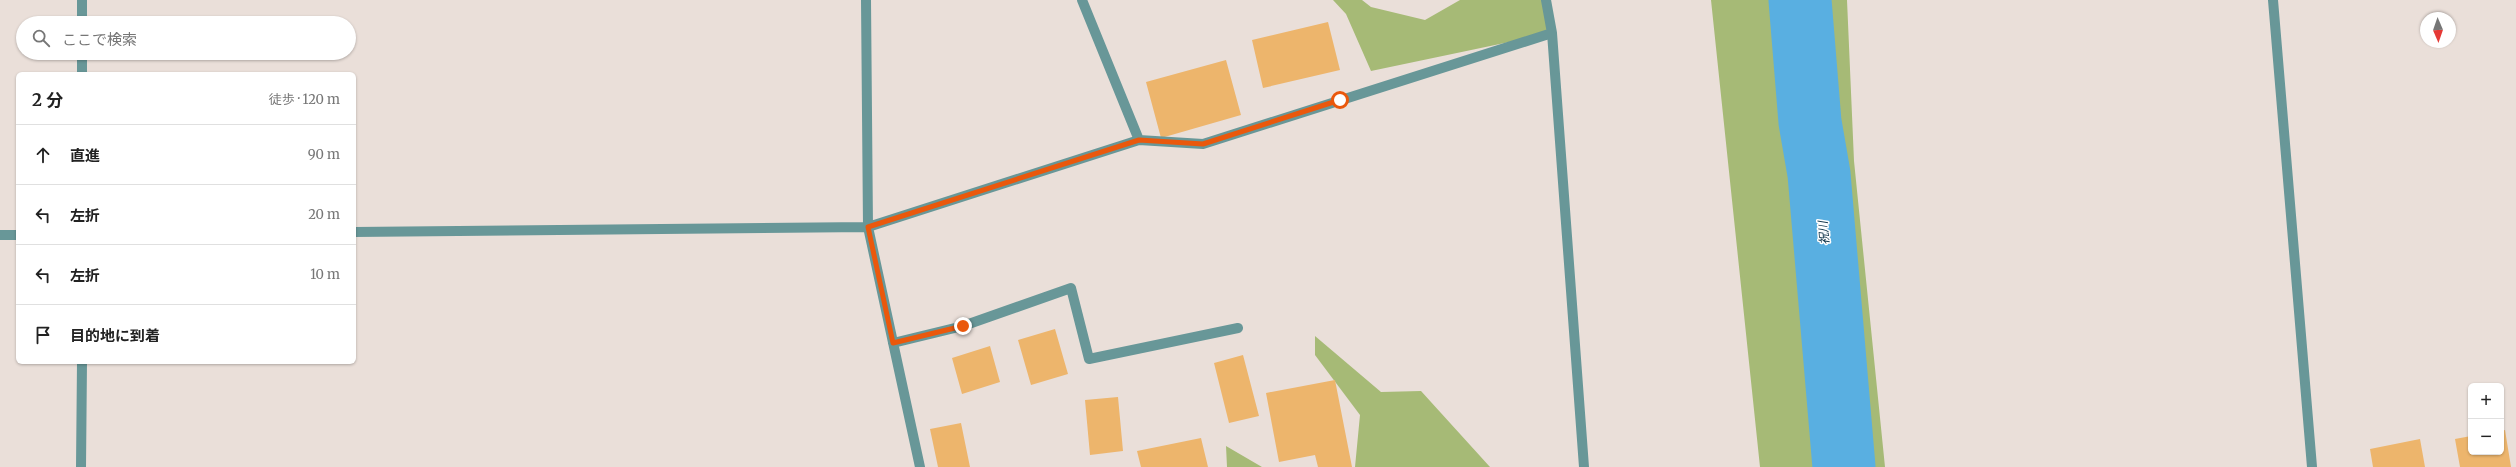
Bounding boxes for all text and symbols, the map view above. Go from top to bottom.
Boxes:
north arrow [2420,12,2456,48]
search box [16,16,356,60]
icon: search [30,27,52,49]
text: ここで検索 [62,30,137,49]
text: 2 分 [32,89,63,111]
text: 徒歩 · 120 m [269,91,340,108]
route start [1331,91,1349,109]
icon: ahead [32,144,54,166]
text: 直進 [70,146,100,165]
text: 90 m [308,146,340,163]
icon: left [32,204,54,226]
text: 左折 [70,206,100,225]
text: 20 m [308,206,340,223]
water label: 祝川 [1815,218,1832,246]
icon: left [32,264,54,286]
text: 左折 [70,266,100,285]
text: 10 m [310,266,340,283]
route end [954,317,972,335]
icon: arrive [32,324,54,346]
text: 目的地に到着 [70,326,160,345]
map controls [2468,383,2504,455]
button: + [2468,383,2504,419]
button: − [2468,419,2504,455]

